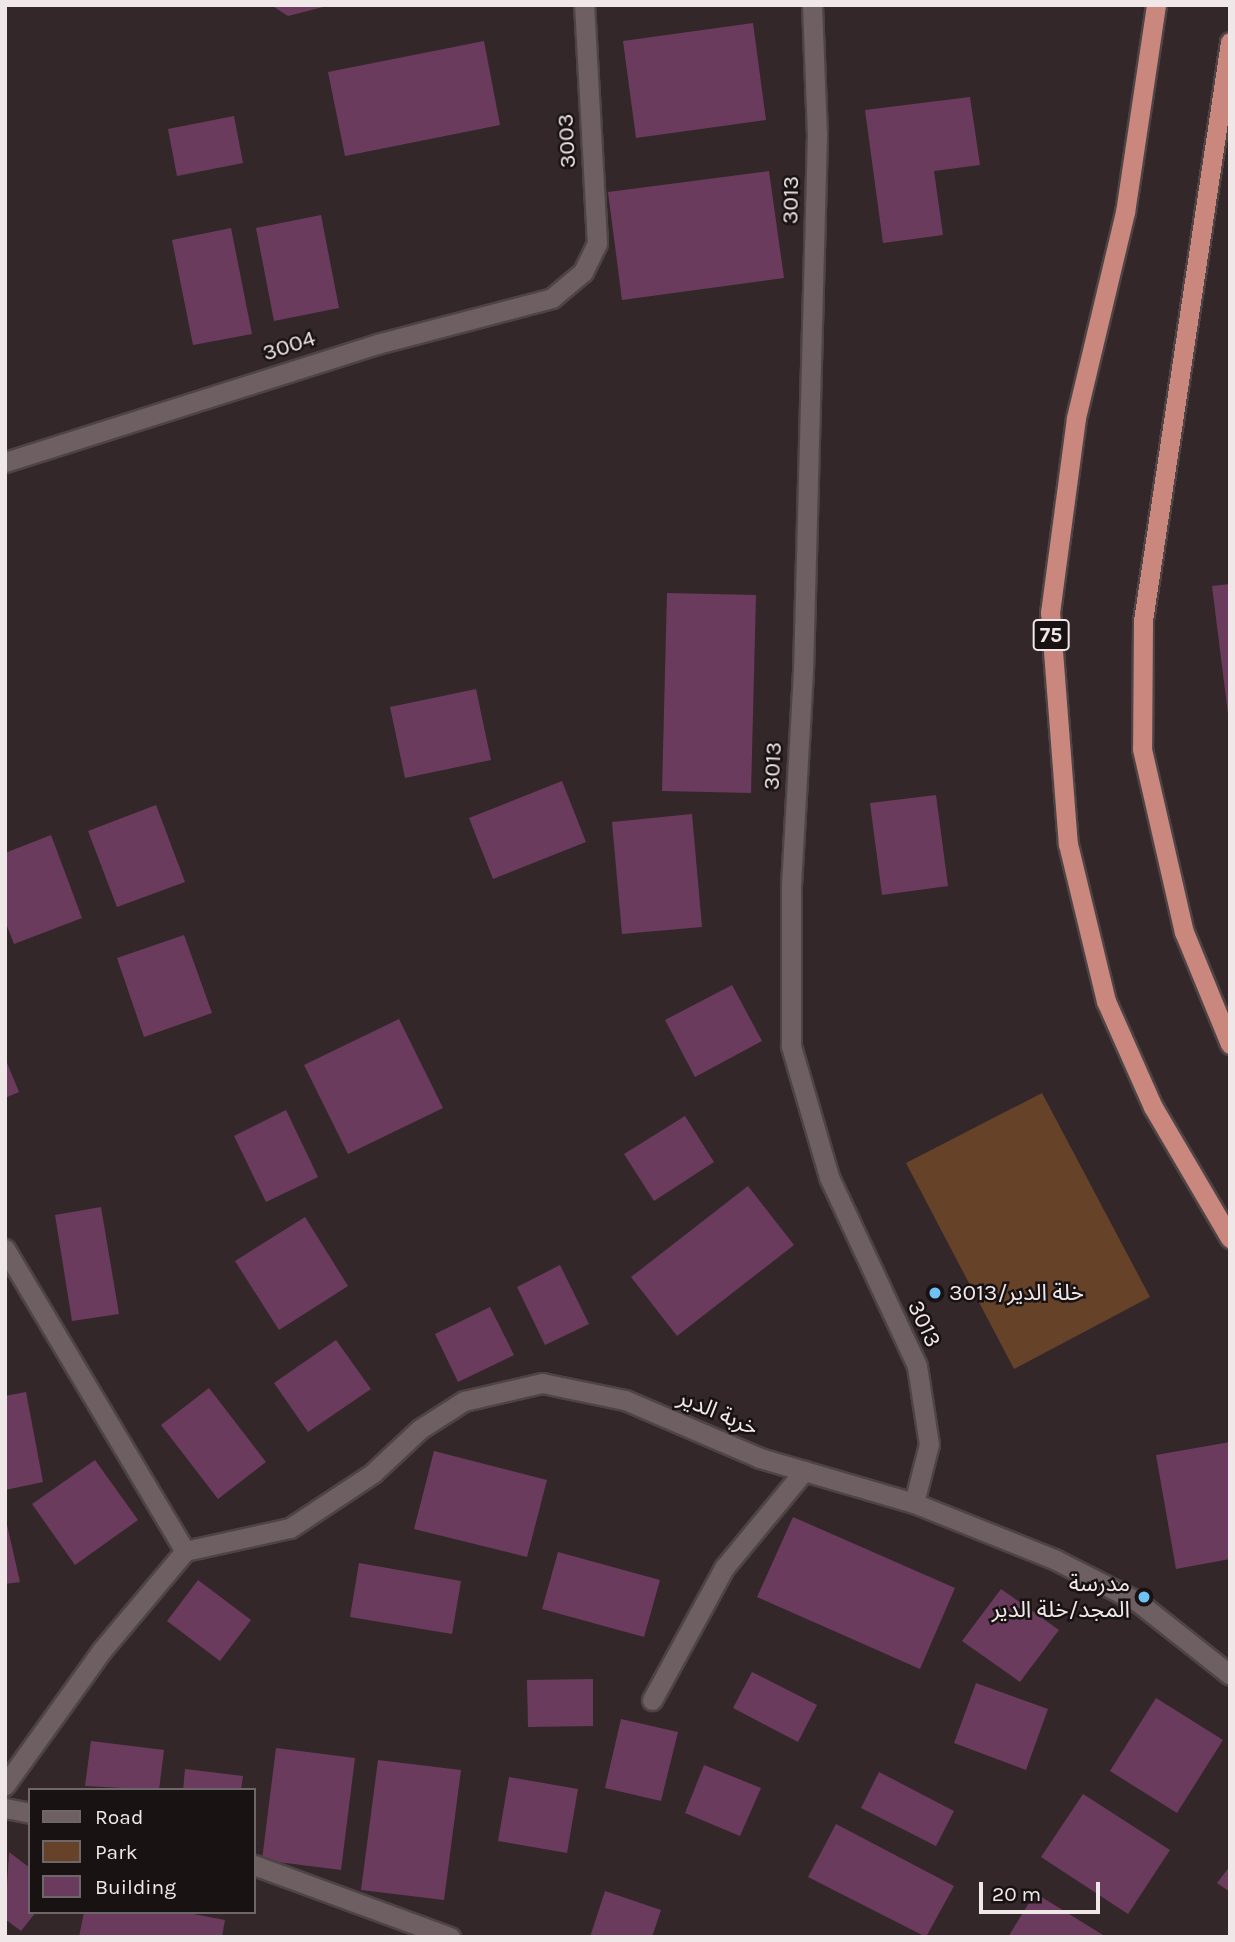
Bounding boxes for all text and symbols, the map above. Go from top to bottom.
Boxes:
street label: 3003 [552,113,582,169]
street label: 3013 [777,176,805,224]
street label: 3004 [259,325,319,367]
road number: 75 [1032,618,1070,652]
street label: 3013 [758,741,788,791]
place label: 3013/خلة الدير [949,1279,1084,1307]
marker: 3013/خلة الدير [927,1285,943,1301]
street label: 3013 [901,1296,947,1352]
street label: خربة الدير [674,1384,762,1442]
place label: مدرسة المجد/خلة الدير [992,1570,1130,1624]
marker: مدرسة المجد/خلة الدير [1136,1589,1152,1605]
legend [28,1788,256,1914]
text: Road [95,1805,143,1829]
text: Park [95,1840,138,1864]
scale bar [983,1868,1104,1912]
text: Building [95,1875,176,1899]
text: 20 m [992,1882,1041,1906]

